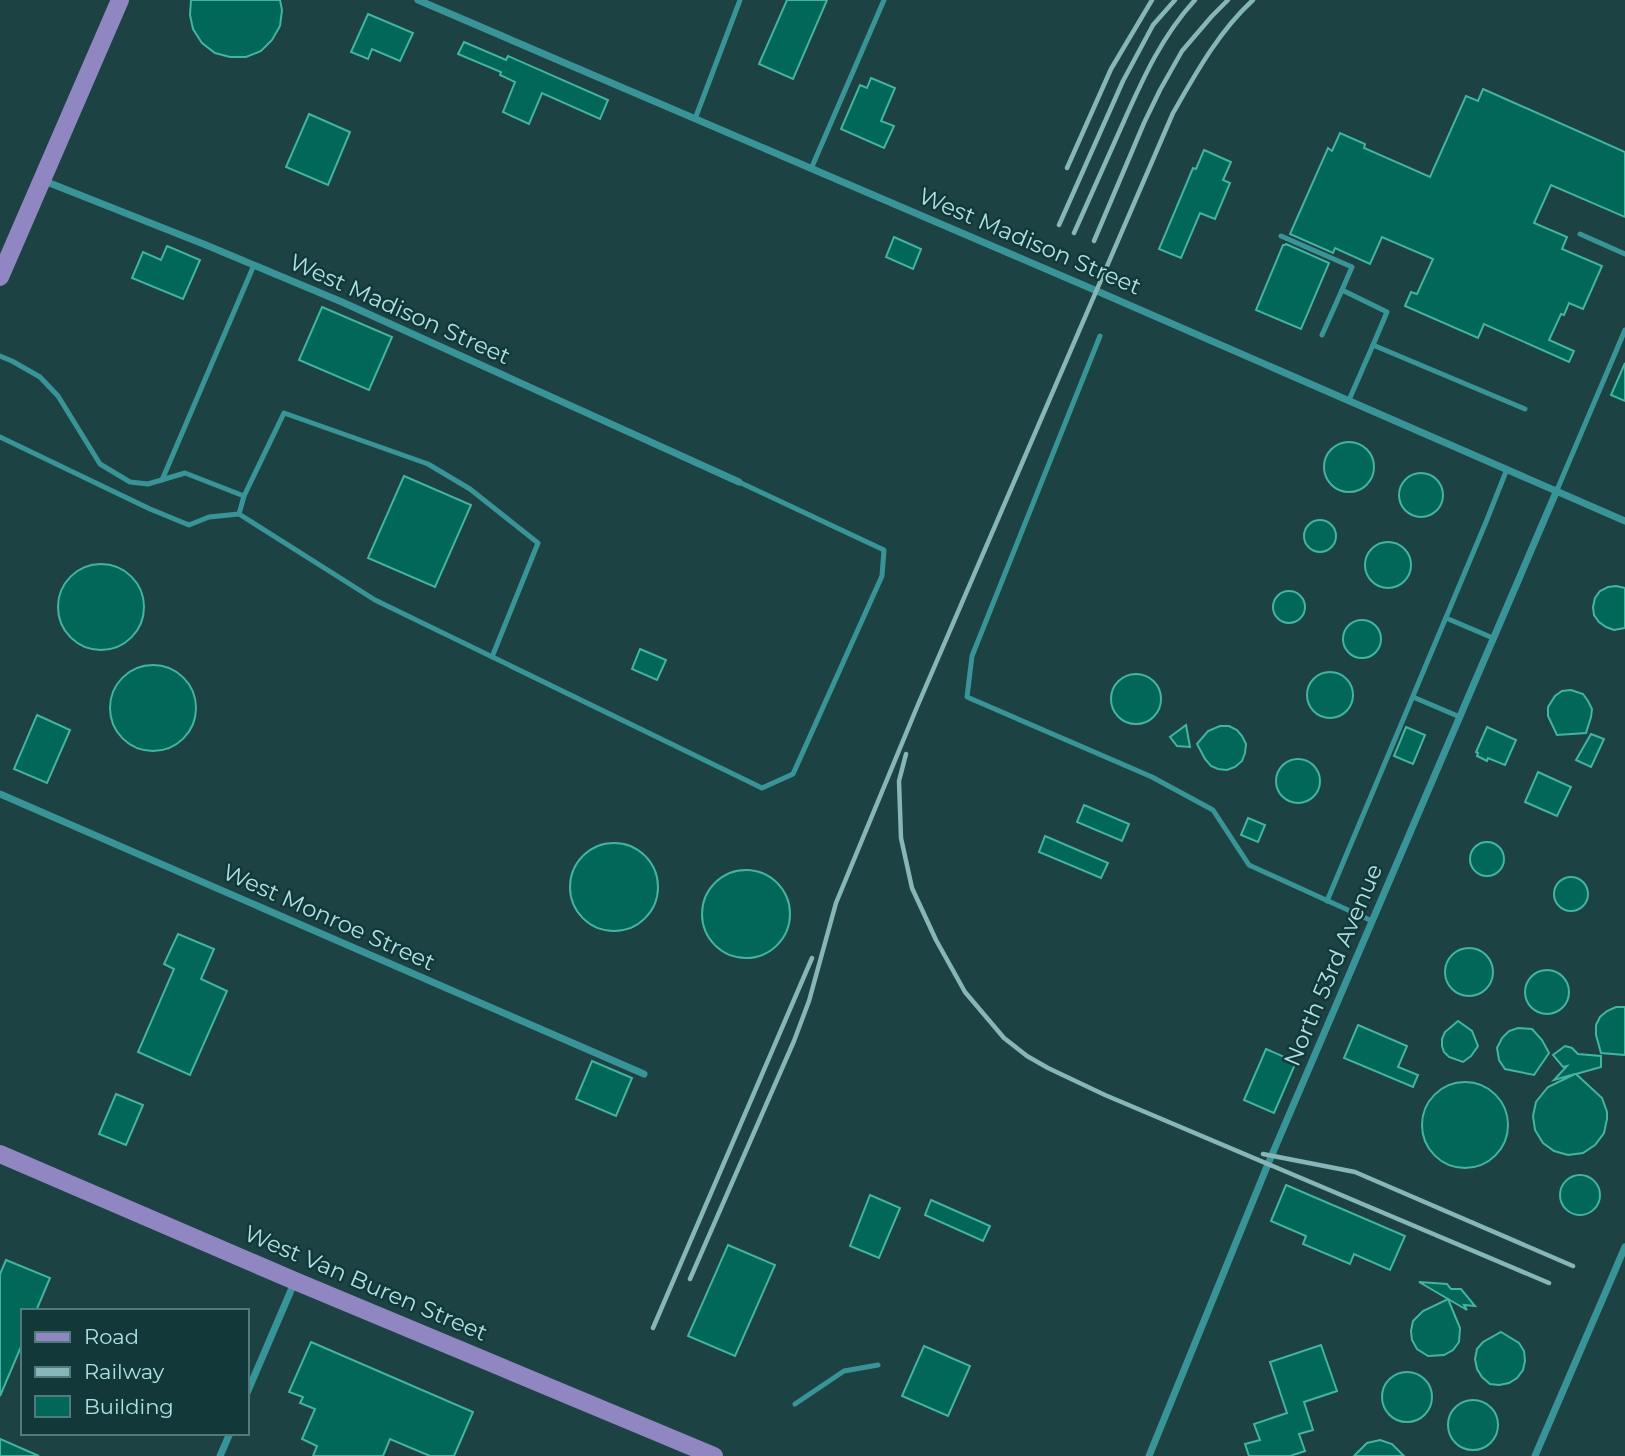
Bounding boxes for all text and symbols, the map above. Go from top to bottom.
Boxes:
street label: West Madison Street [915,181,1145,301]
street label: West Madison Street [285,248,515,370]
street label: West Monroe Street [218,858,440,976]
street label: North 53rd Avenue [1278,860,1388,1070]
street label: West Van Buren Street [240,1219,492,1347]
legend [21,1309,248,1435]
text: Road [84,1324,139,1349]
text: Railway [84,1359,165,1384]
text: Building [84,1394,174,1419]

